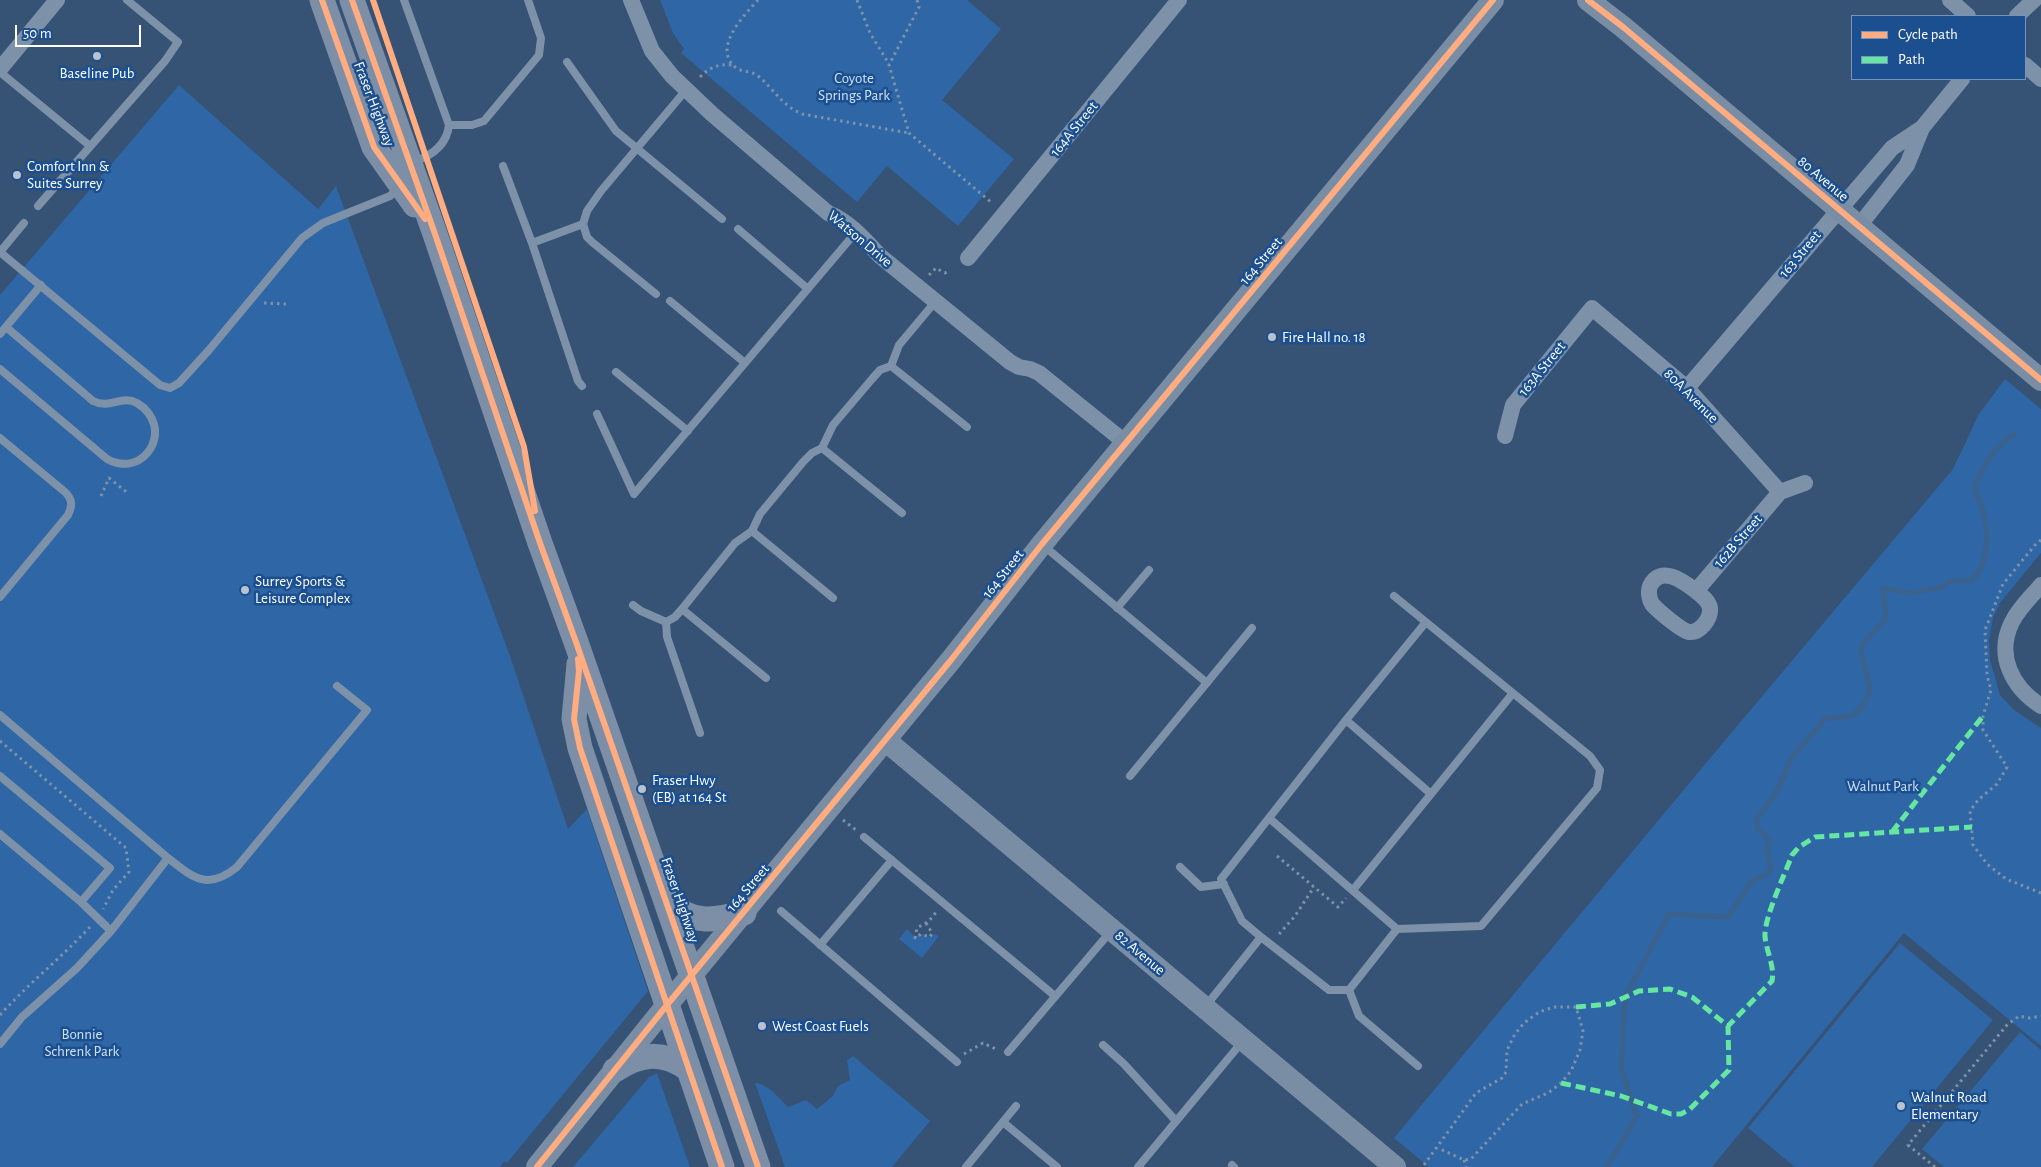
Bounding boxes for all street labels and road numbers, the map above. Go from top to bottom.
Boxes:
street label: Fraser Highway [350,59,398,149]
street label: 164A Street [1046,98,1102,160]
street label: 80 Avenue [1794,152,1852,206]
street label: Watson Drive [824,207,896,271]
street label: 163 Street [1775,227,1825,281]
street label: 164 Street [1236,233,1286,289]
street label: 163A Street [1515,338,1569,400]
street label: 80A Avenue [1660,365,1722,427]
street label: 162B Street [1710,511,1766,571]
street label: 164 Street [978,546,1028,602]
street label: Fraser Highway [657,855,703,945]
street label: 164 Street [723,860,773,916]
street label: 82 Avenue [1111,927,1169,979]

